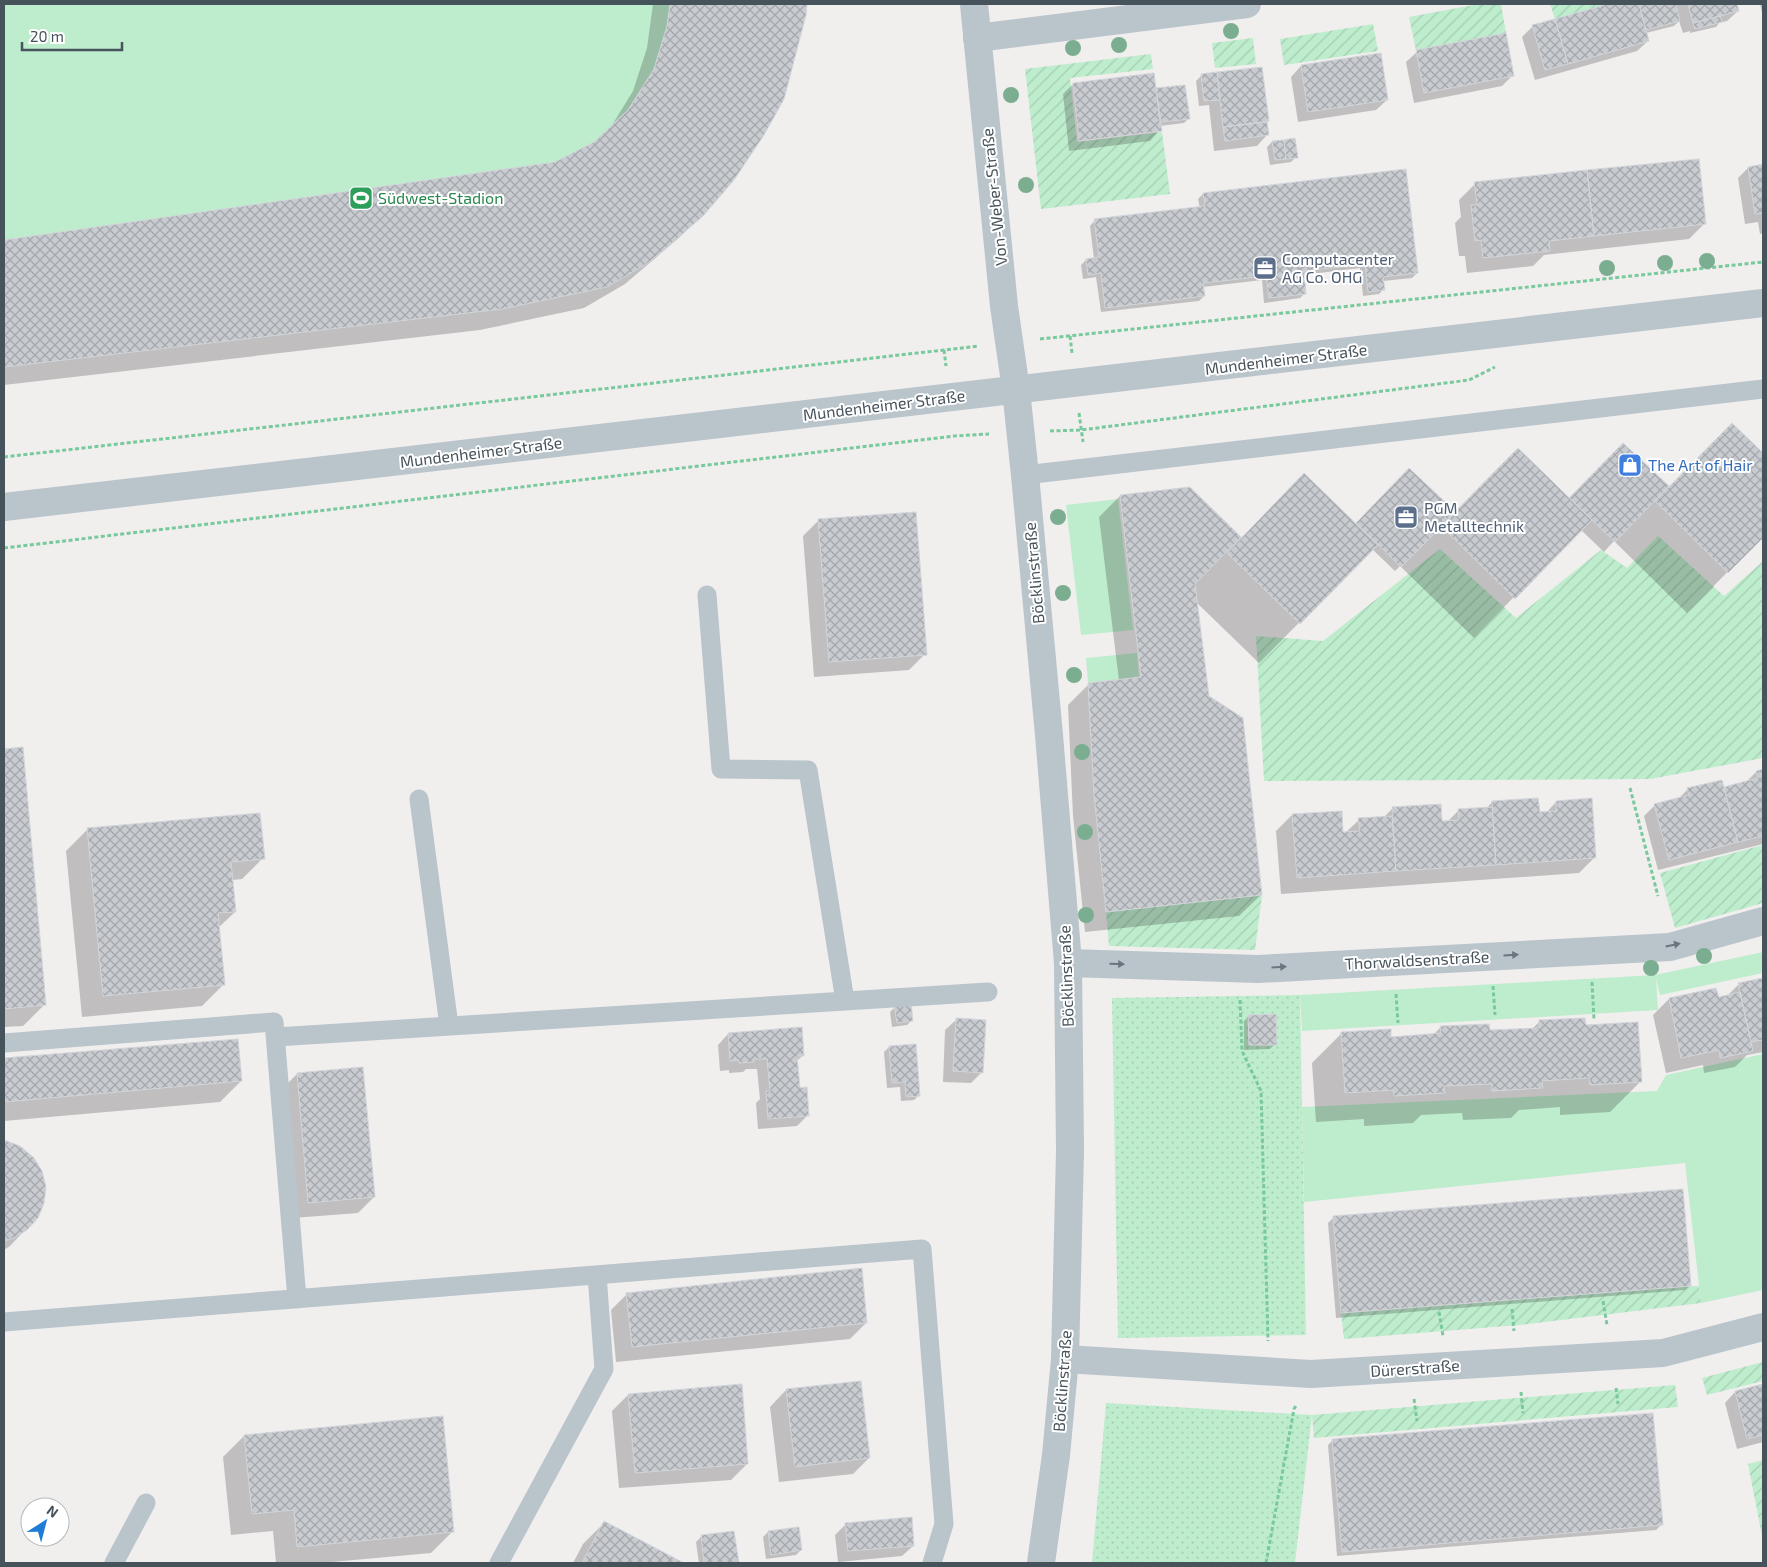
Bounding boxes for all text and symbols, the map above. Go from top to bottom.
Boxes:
scale bar [22,20,122,52]
text: 20 m [30,27,64,45]
street label: Von-Weber-Straße [977,127,1010,267]
sports icon: Südwest-Stadion [348,185,374,211]
place label: Südwest-Stadion [378,188,503,207]
place label: Computacenter AG Co. OHG [1282,249,1395,286]
office icon: Computacenter AG Co. OHG [1252,255,1278,281]
street label: Mundenheimer Straße [1204,339,1368,378]
street label: Mundenheimer Straße [802,385,966,424]
street label: Mundenheimer Straße [399,432,563,471]
shop icon: The Art of Hair [1617,452,1643,478]
place label: The Art of Hair [1648,455,1753,474]
place label: PGM Metalltechnik [1424,498,1524,535]
office icon: PGM Metalltechnik [1393,504,1419,530]
street label: Böcklinstraße [1020,522,1047,625]
street label: Böcklinstraße [1054,925,1077,1027]
one-way arrow [1666,941,1681,949]
street label: Thorwaldsenstraße [1344,946,1490,973]
one-way arrow [1503,951,1519,959]
one-way arrow [1109,961,1125,969]
one-way arrow [1271,963,1287,971]
street label: Böcklinstraße [1048,1330,1075,1432]
street label: Dürerstraße [1370,1355,1460,1380]
north arrow [20,1497,70,1547]
text: N [44,1501,62,1521]

